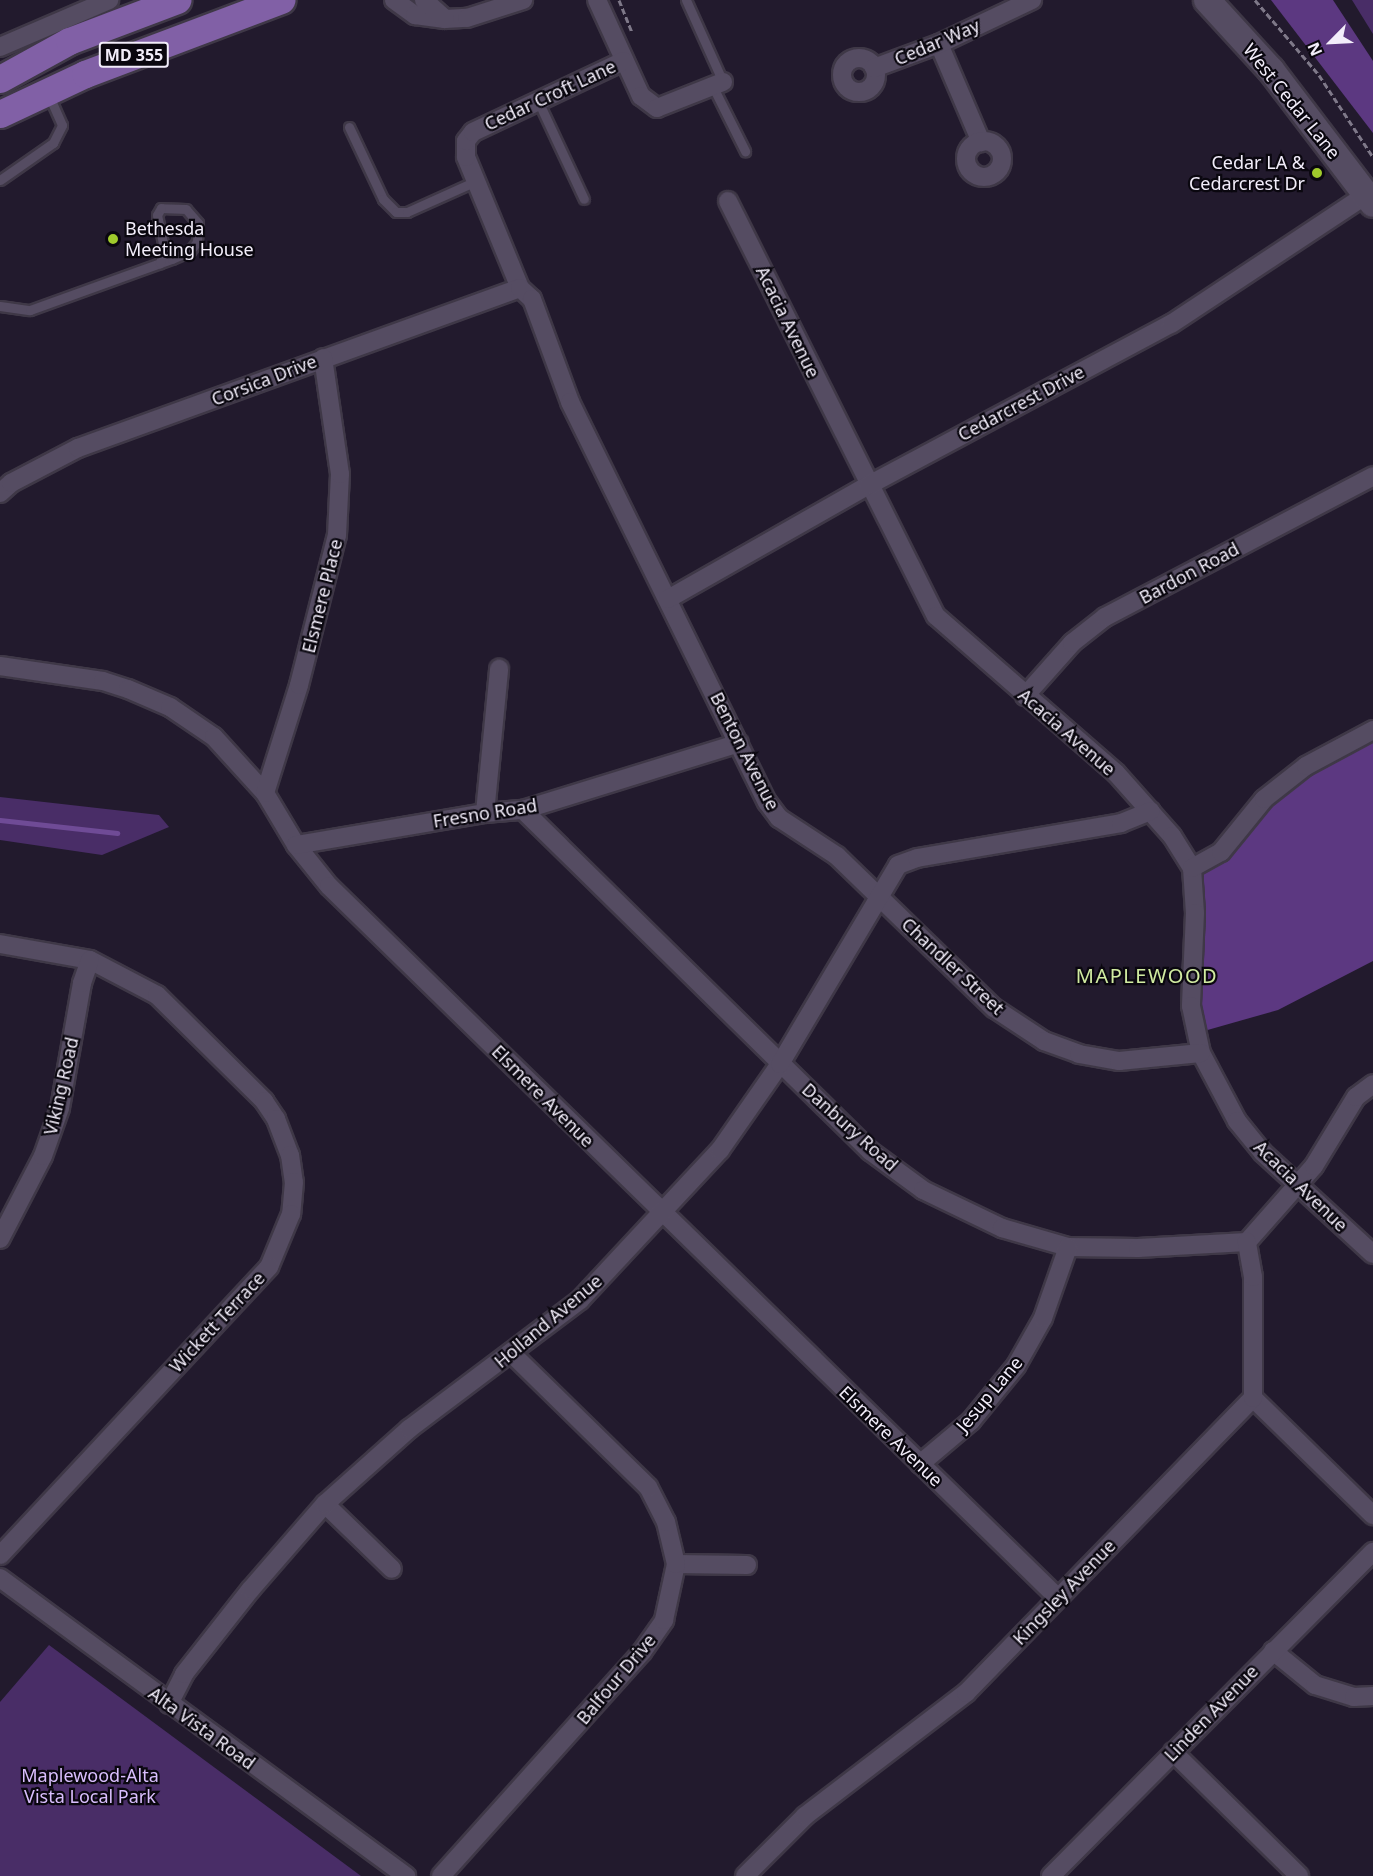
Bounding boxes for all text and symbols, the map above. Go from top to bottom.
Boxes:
north arrow [1301,12,1361,72]
street label: Cedar Way [891,14,983,70]
street label: West Cedar Lane [1239,39,1345,163]
text: N [1302,39,1327,60]
road number: MD 355 [98,42,170,68]
street label: Cedar Croft Lane [481,55,619,135]
place label: Cedar LA & Cedarcrest Dr [1189,152,1305,195]
marker: Cedar LA & Cedarcrest Dr [1310,166,1324,180]
place label: Bethesda Meeting House [125,218,254,260]
marker: Bethesda Meeting House [106,232,120,246]
street label: Acacia Avenue [752,263,824,381]
street label: Corsica Drive [208,350,320,410]
street label: Cedarcrest Drive [954,361,1088,445]
street label: Elsmere Place [297,537,347,655]
street label: Bardon Road [1135,538,1243,608]
street label: Acacia Avenue [1014,684,1120,780]
street label: Benton Avenue [706,688,784,814]
street label: Fresno Road [431,794,539,832]
street label: Chandler Street [897,913,1009,1019]
district label: MAPLEWOOD [1076,963,1218,987]
street label: Viking Road [39,1035,83,1137]
street label: Elsmere Avenue [488,1041,598,1151]
street label: Danbury Road [798,1078,902,1176]
street label: Acacia Avenue [1250,1136,1352,1236]
street label: Wickett Terrace [165,1267,269,1377]
street label: Holland Avenue [490,1270,606,1372]
street label: Jesup Lane [951,1352,1027,1436]
street label: Elsmere Avenue [835,1381,947,1491]
street label: Kingsley Avenue [1008,1535,1120,1649]
street label: Balfour Drive [572,1629,660,1729]
street label: Linden Avenue [1160,1660,1262,1766]
street label: Alta Vista Road [145,1682,259,1774]
park label: Maplewood-Alta Vista Local Park [21,1765,159,1808]

